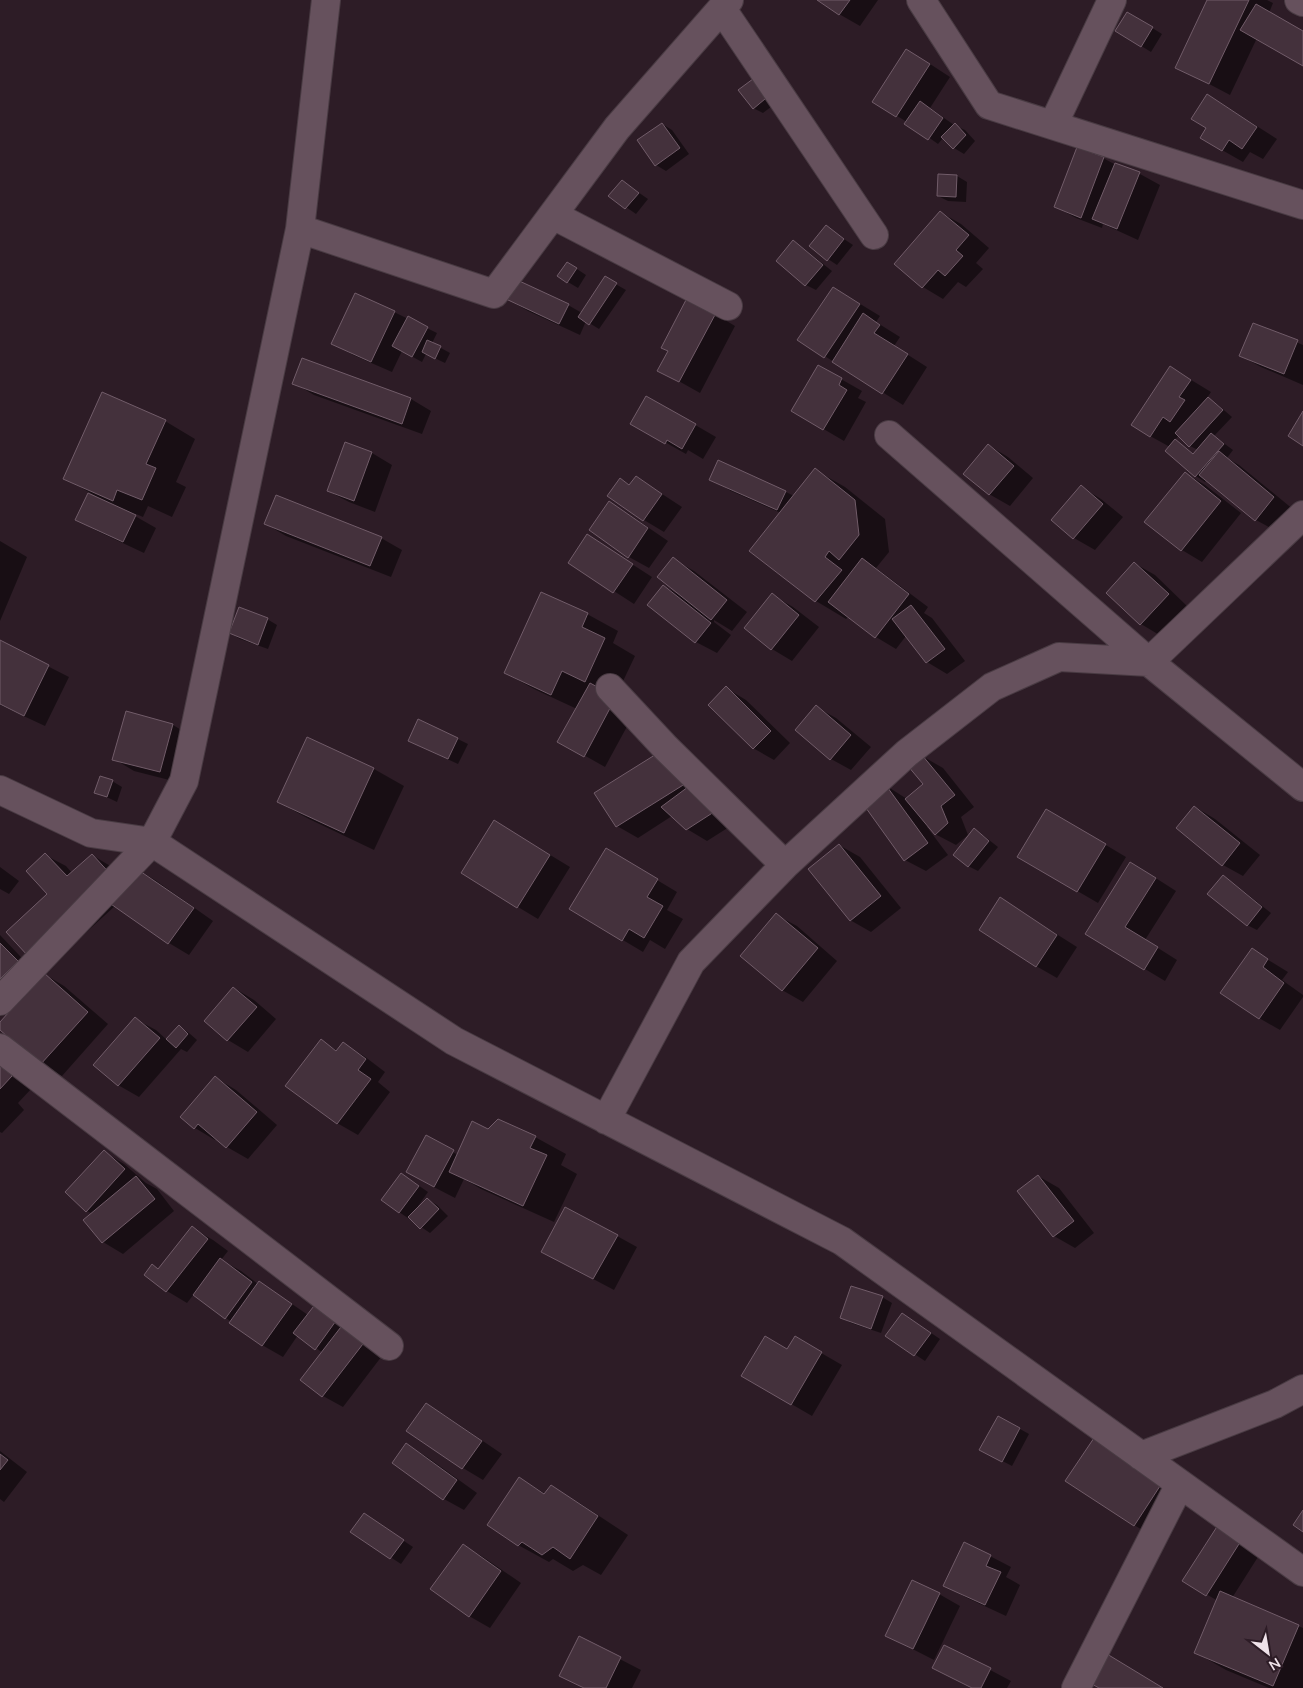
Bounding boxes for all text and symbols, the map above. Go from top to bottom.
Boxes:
north arrow [1243,1628,1293,1678]
text: N [1266,1654,1284,1675]

